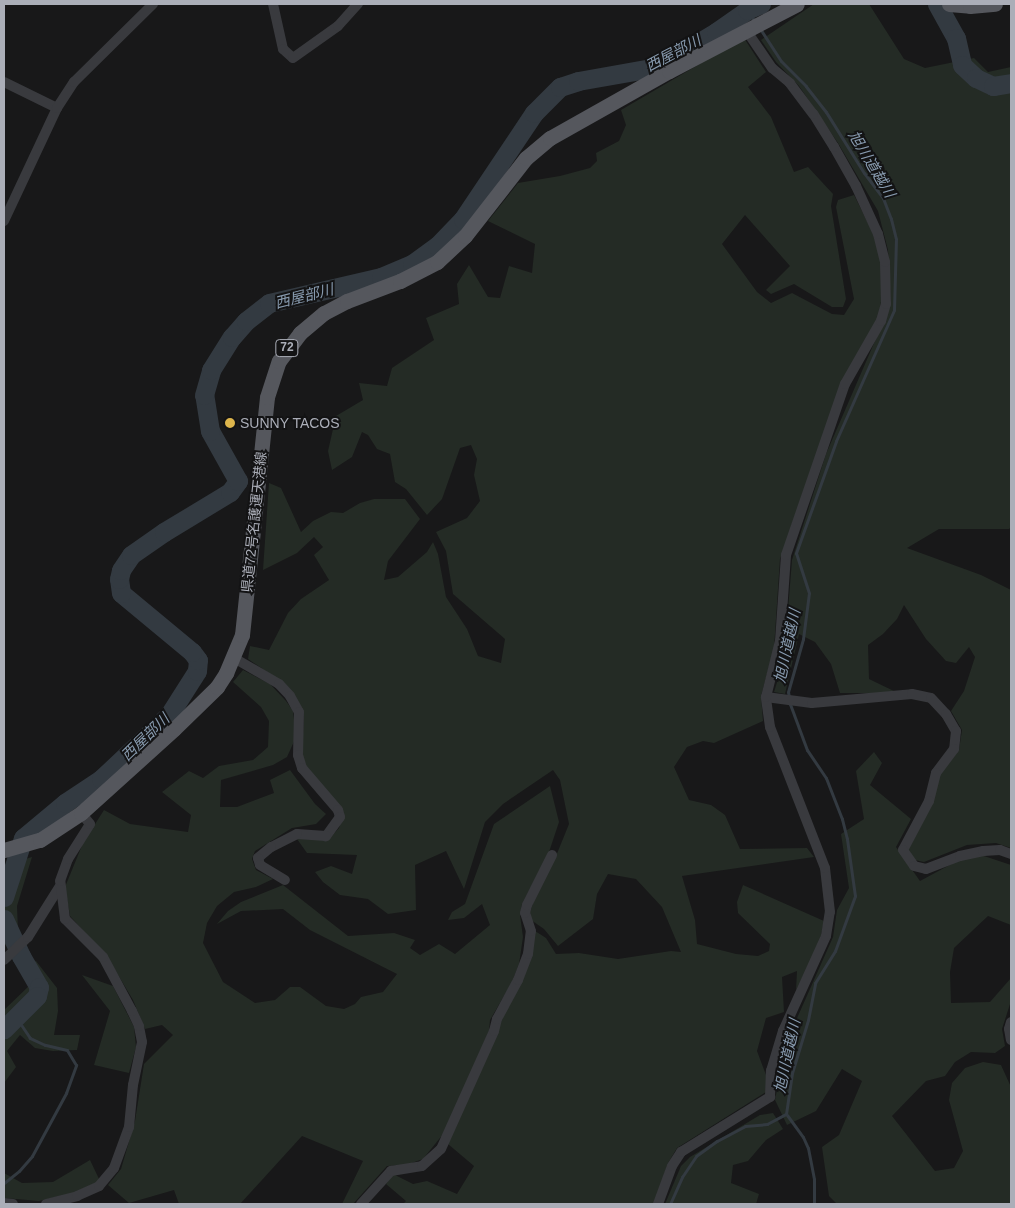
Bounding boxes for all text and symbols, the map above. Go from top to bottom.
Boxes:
water label: 西屋部川 [642,31,704,75]
water label: 旭川道越川 [845,127,899,201]
water label: 西屋部川 [273,280,335,312]
road number: 72 [274,338,300,358]
place label: SUNNY TACOS [240,415,340,431]
marker: SUNNY TACOS [224,417,236,429]
street label: 県道72号名護運天港線 [238,451,270,593]
water label: 旭川道越川 [770,607,804,685]
water label: 西屋部川 [117,710,173,764]
water label: 旭川道越川 [770,1017,804,1095]

